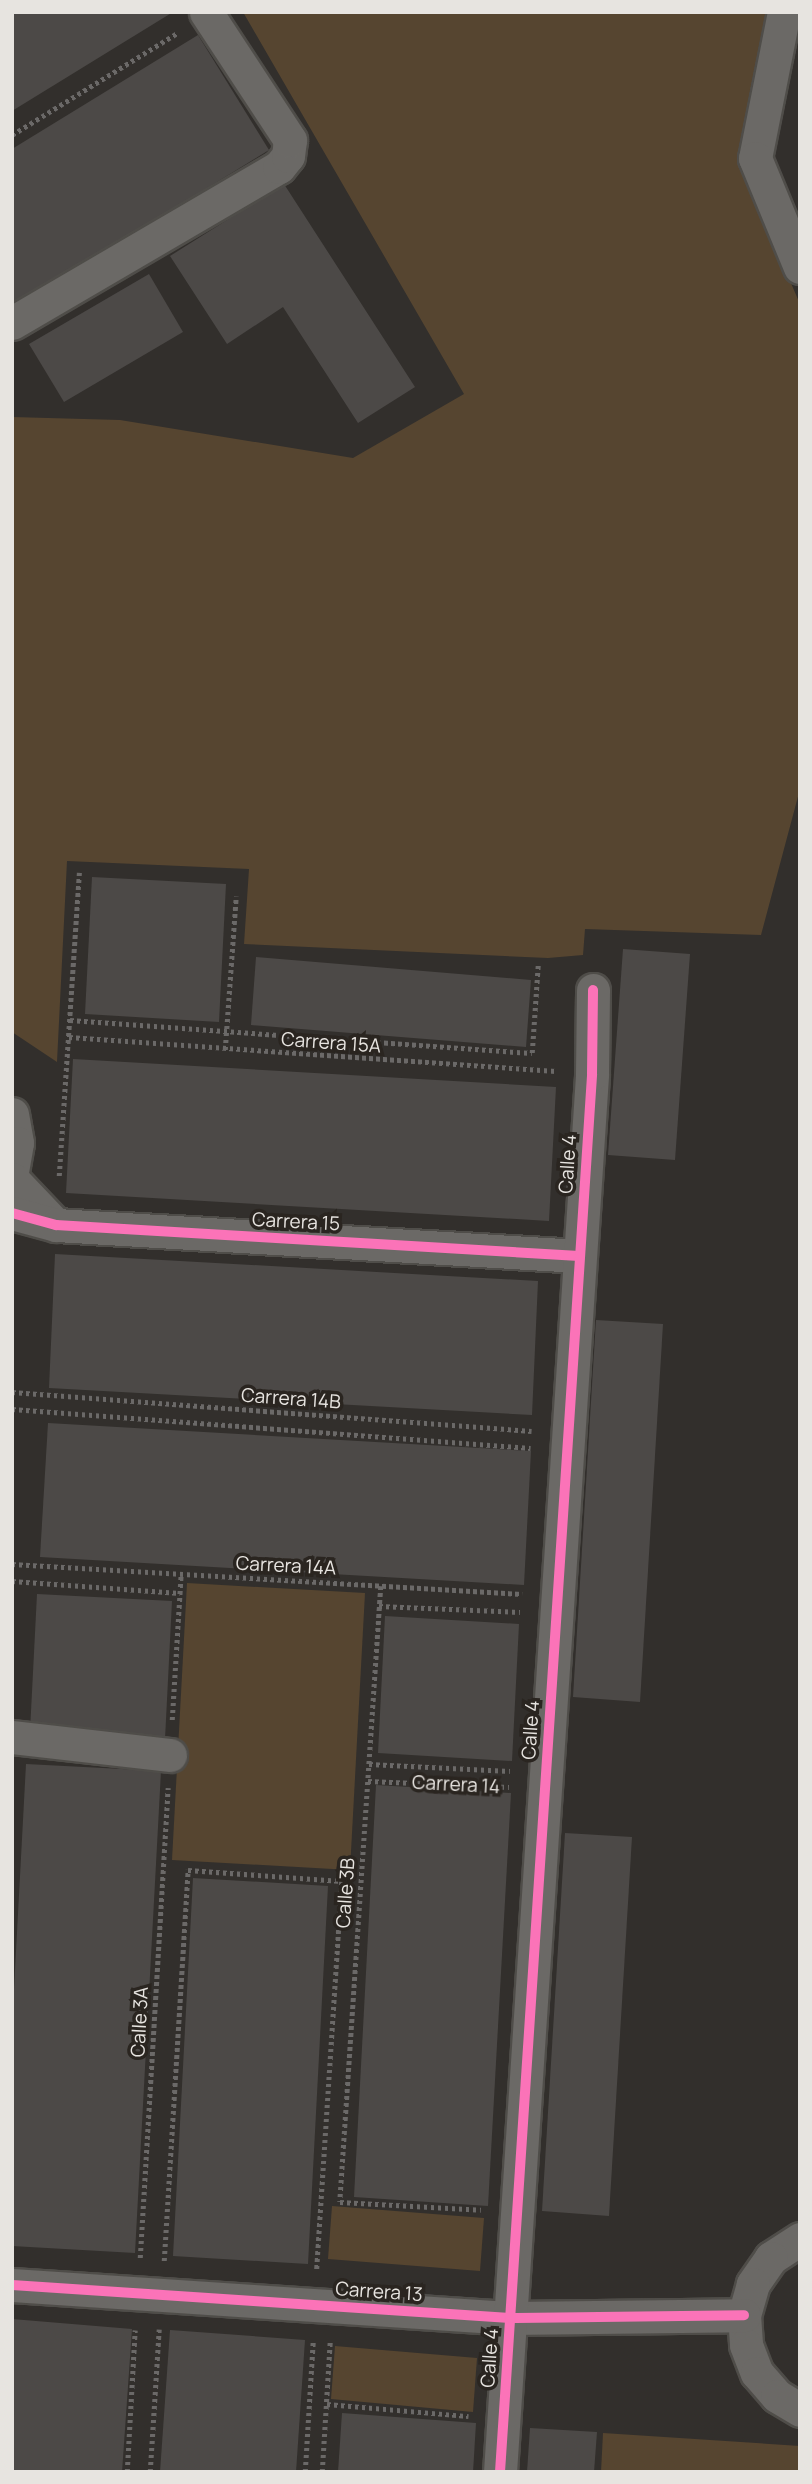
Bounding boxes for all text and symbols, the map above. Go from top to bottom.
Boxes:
street label: Carrera 15A [280,1028,382,1058]
street label: Calle 4 [555,1134,581,1194]
street label: Carrera 15 [251,1208,341,1236]
street label: Carrera 14B [240,1384,342,1414]
street label: Carrera 14A [235,1552,337,1580]
street label: Calle 4 [518,1700,544,1760]
street label: Carrera 14 [411,1771,501,1799]
street label: Calle 3B [332,1857,360,1929]
street label: Calle 3A [127,1986,153,2058]
street label: Carrera 13 [335,2278,423,2306]
street label: Calle 4 [477,2328,503,2388]

